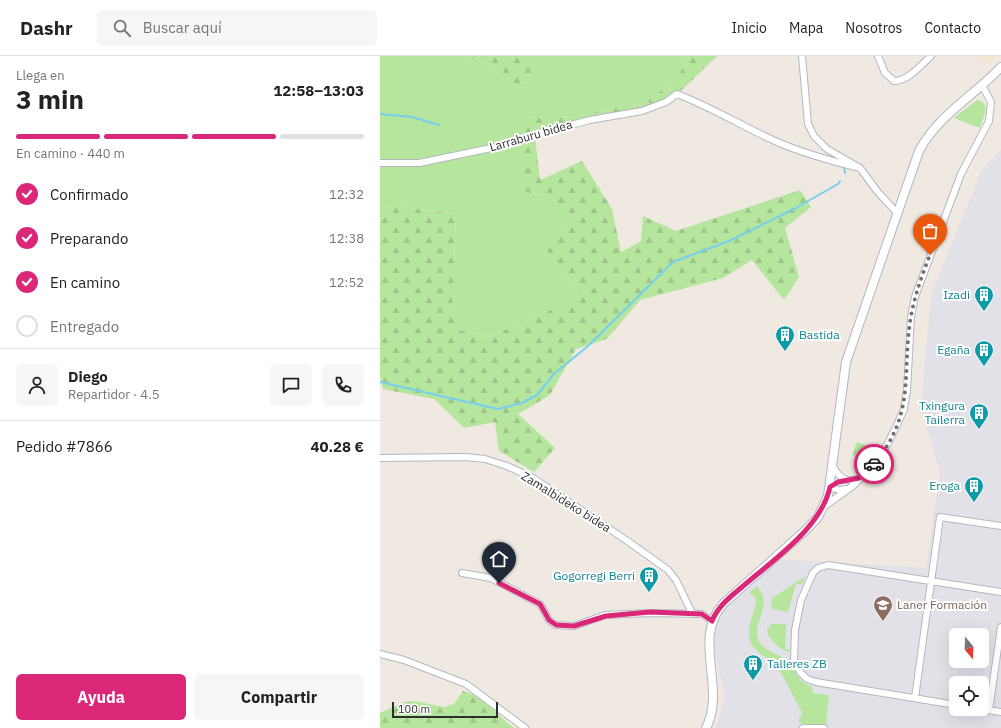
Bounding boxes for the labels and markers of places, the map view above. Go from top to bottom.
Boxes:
pin [913,214,947,255]
building icon: Izadi [973,284,995,312]
place label: Izadi [943,287,970,302]
building icon: Bastida [774,324,796,352]
place label: Bastida [799,327,840,342]
building icon: Egaña [973,339,995,367]
place label: Egaña [937,342,971,357]
place label: Txingura Tailerra [919,398,966,427]
building icon: Txingura Tailerra [968,402,990,430]
building icon: Eroga [963,475,985,503]
place label: Eroga [929,478,961,493]
pin [482,542,516,583]
building icon: Gogorregi Berri [638,565,660,593]
place label: Gogorregi Berri [553,568,635,583]
school or university icon: Laner Formación [872,594,894,622]
place label: Laner Formación [897,597,987,612]
building icon: Talleres ZB [742,653,764,681]
place label: Talleres ZB [767,656,827,671]

